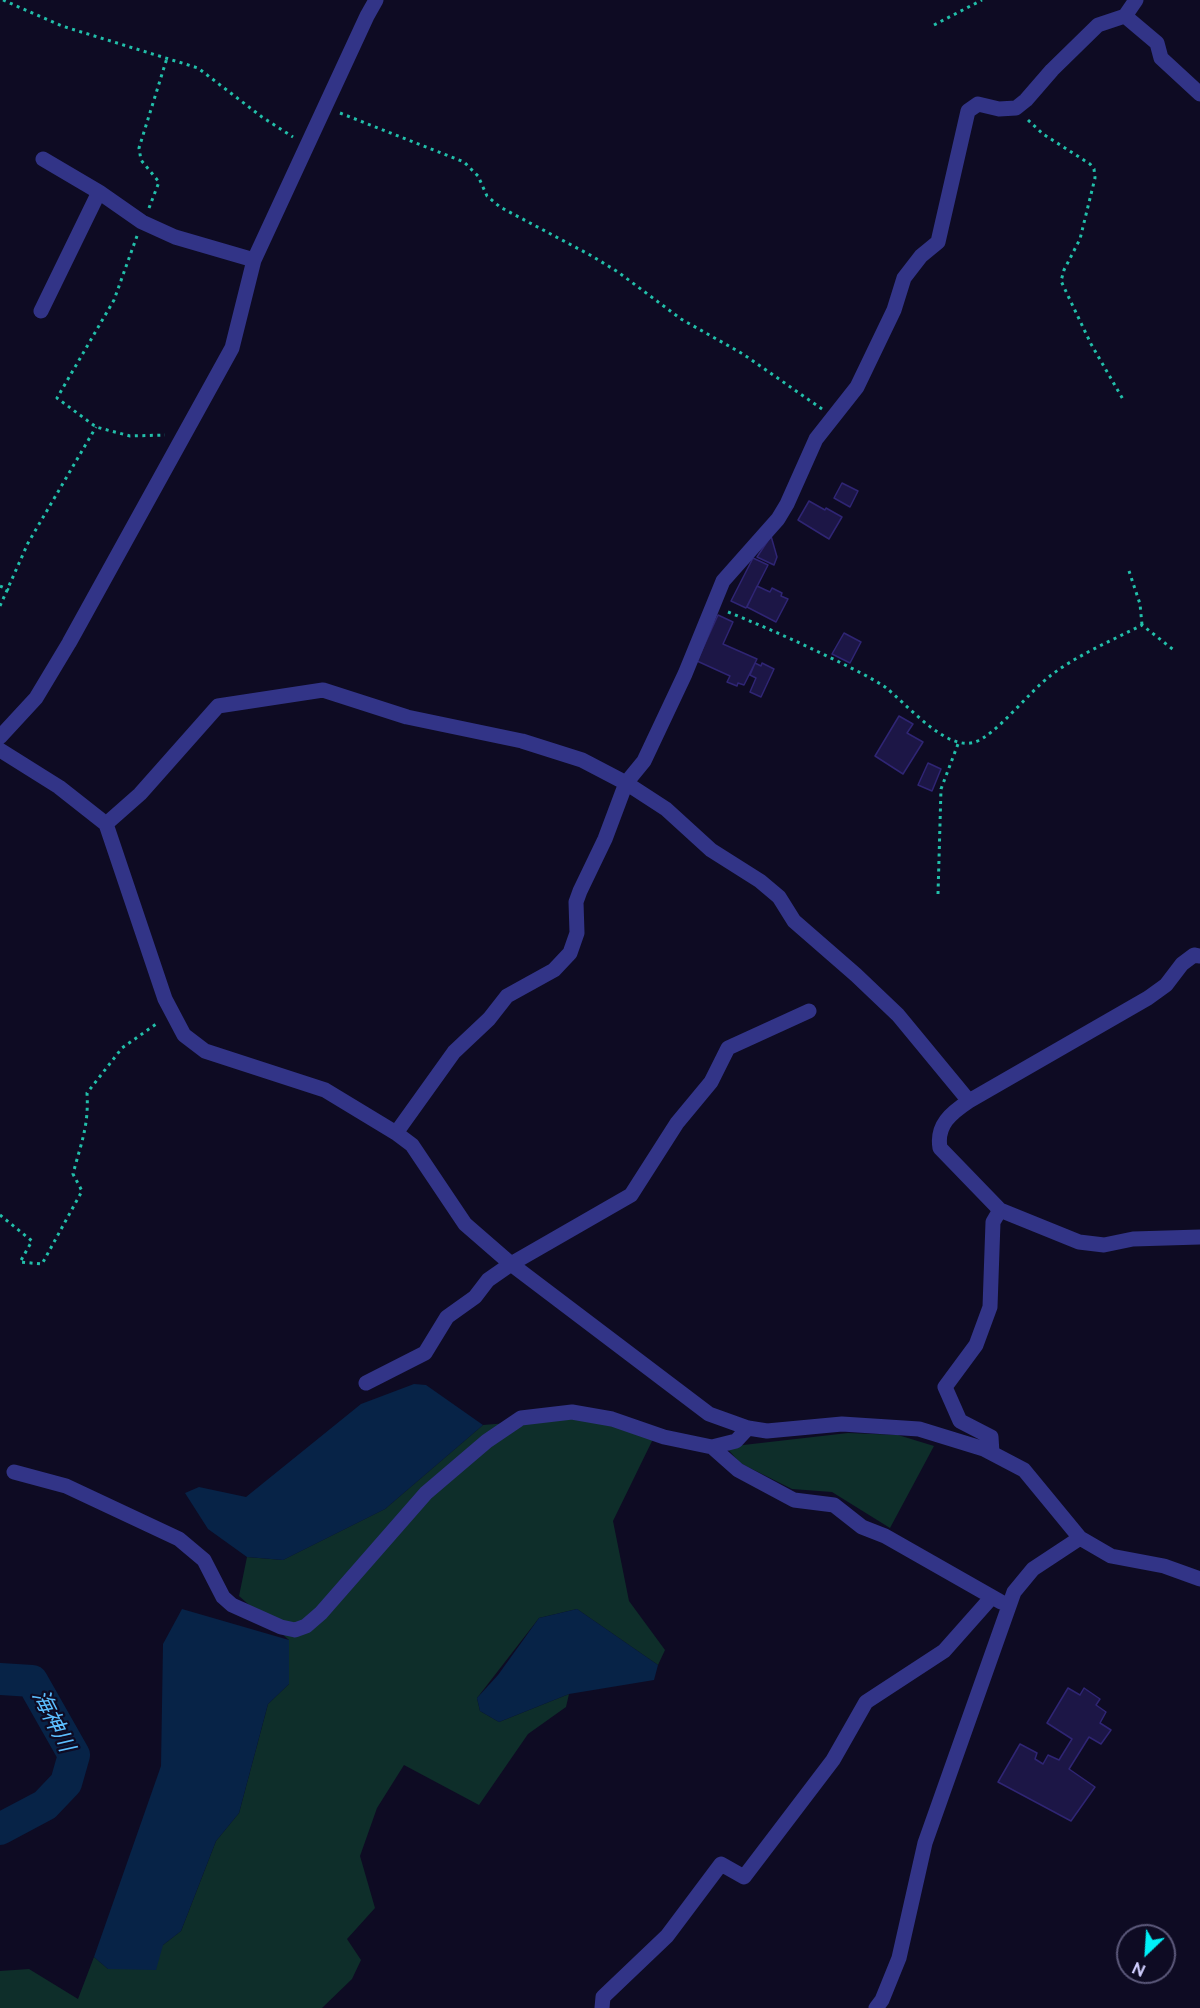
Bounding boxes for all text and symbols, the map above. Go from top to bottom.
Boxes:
water label: 海神川 [26,1686,80,1756]
north arrow [1116,1924,1176,1984]
text: N [1129,1958,1149,1980]

